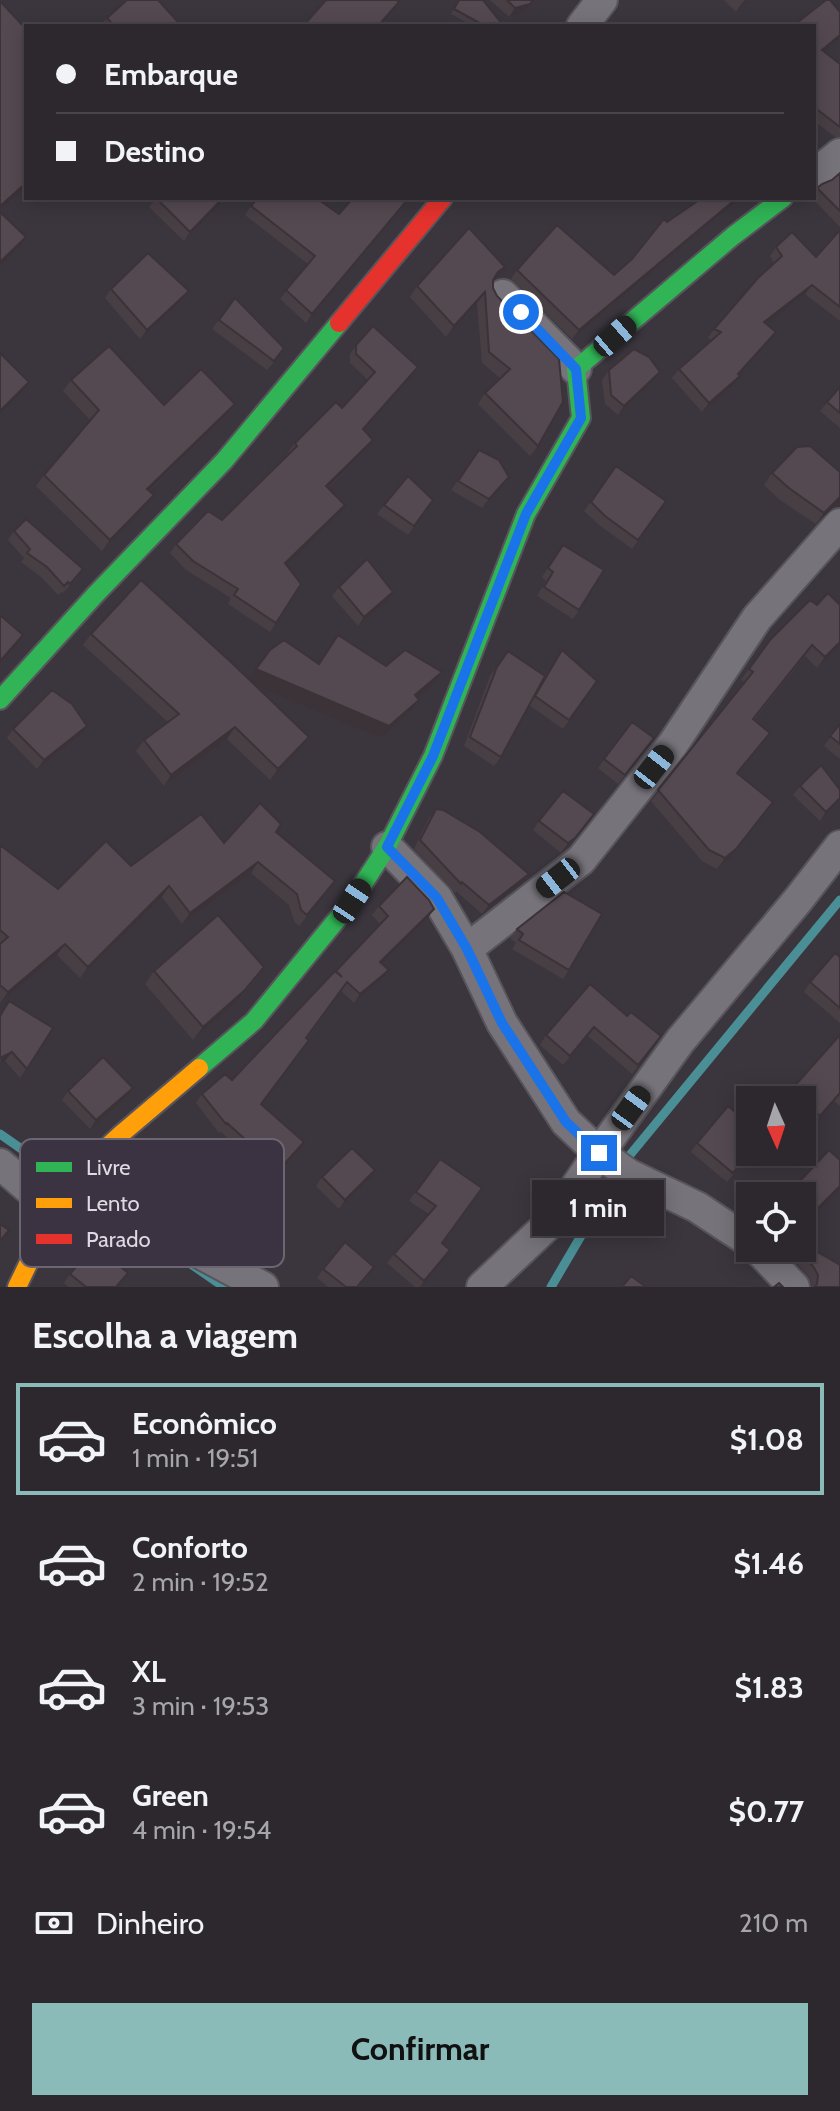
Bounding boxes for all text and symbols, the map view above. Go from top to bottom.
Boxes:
text: Embarque [104,56,238,93]
text: Destino [104,133,205,170]
route start [503,294,539,330]
car [589,311,641,361]
car [630,741,678,793]
car [532,854,584,902]
car [329,874,375,928]
car [607,1082,655,1134]
north arrow [736,1086,816,1166]
map controls [736,1086,816,1262]
route end [581,1135,617,1171]
legend [20,1139,284,1267]
text: Livre [86,1154,130,1181]
callout: 1 min [533,1181,665,1237]
button: locate [736,1182,816,1262]
text: Lento [86,1190,140,1217]
text: 1 min [569,1192,627,1224]
text: Parado [86,1226,151,1253]
text: Escolha a viagem [32,1313,298,1357]
icon: car [36,1403,108,1475]
text: Econômico [132,1405,277,1442]
text: $1.08 [730,1421,804,1458]
text: 1 min · 19:51 [132,1442,258,1474]
icon: car [36,1527,108,1599]
text: Conforto [132,1529,248,1566]
text: $1.46 [733,1545,804,1582]
text: 2 min · 19:52 [132,1566,269,1598]
icon: car [36,1651,108,1723]
text: XL [132,1653,166,1690]
text: $1.83 [735,1669,804,1706]
text: 3 min · 19:53 [132,1690,269,1722]
icon: car [36,1775,108,1847]
text: Green [132,1777,209,1814]
text: $0.77 [728,1793,804,1830]
text: 4 min · 19:54 [132,1814,271,1846]
icon: cash [32,1901,76,1945]
text: Dinheiro [96,1905,204,1942]
text: 210 m [739,1907,808,1939]
button: Confirmar [32,2003,808,2095]

